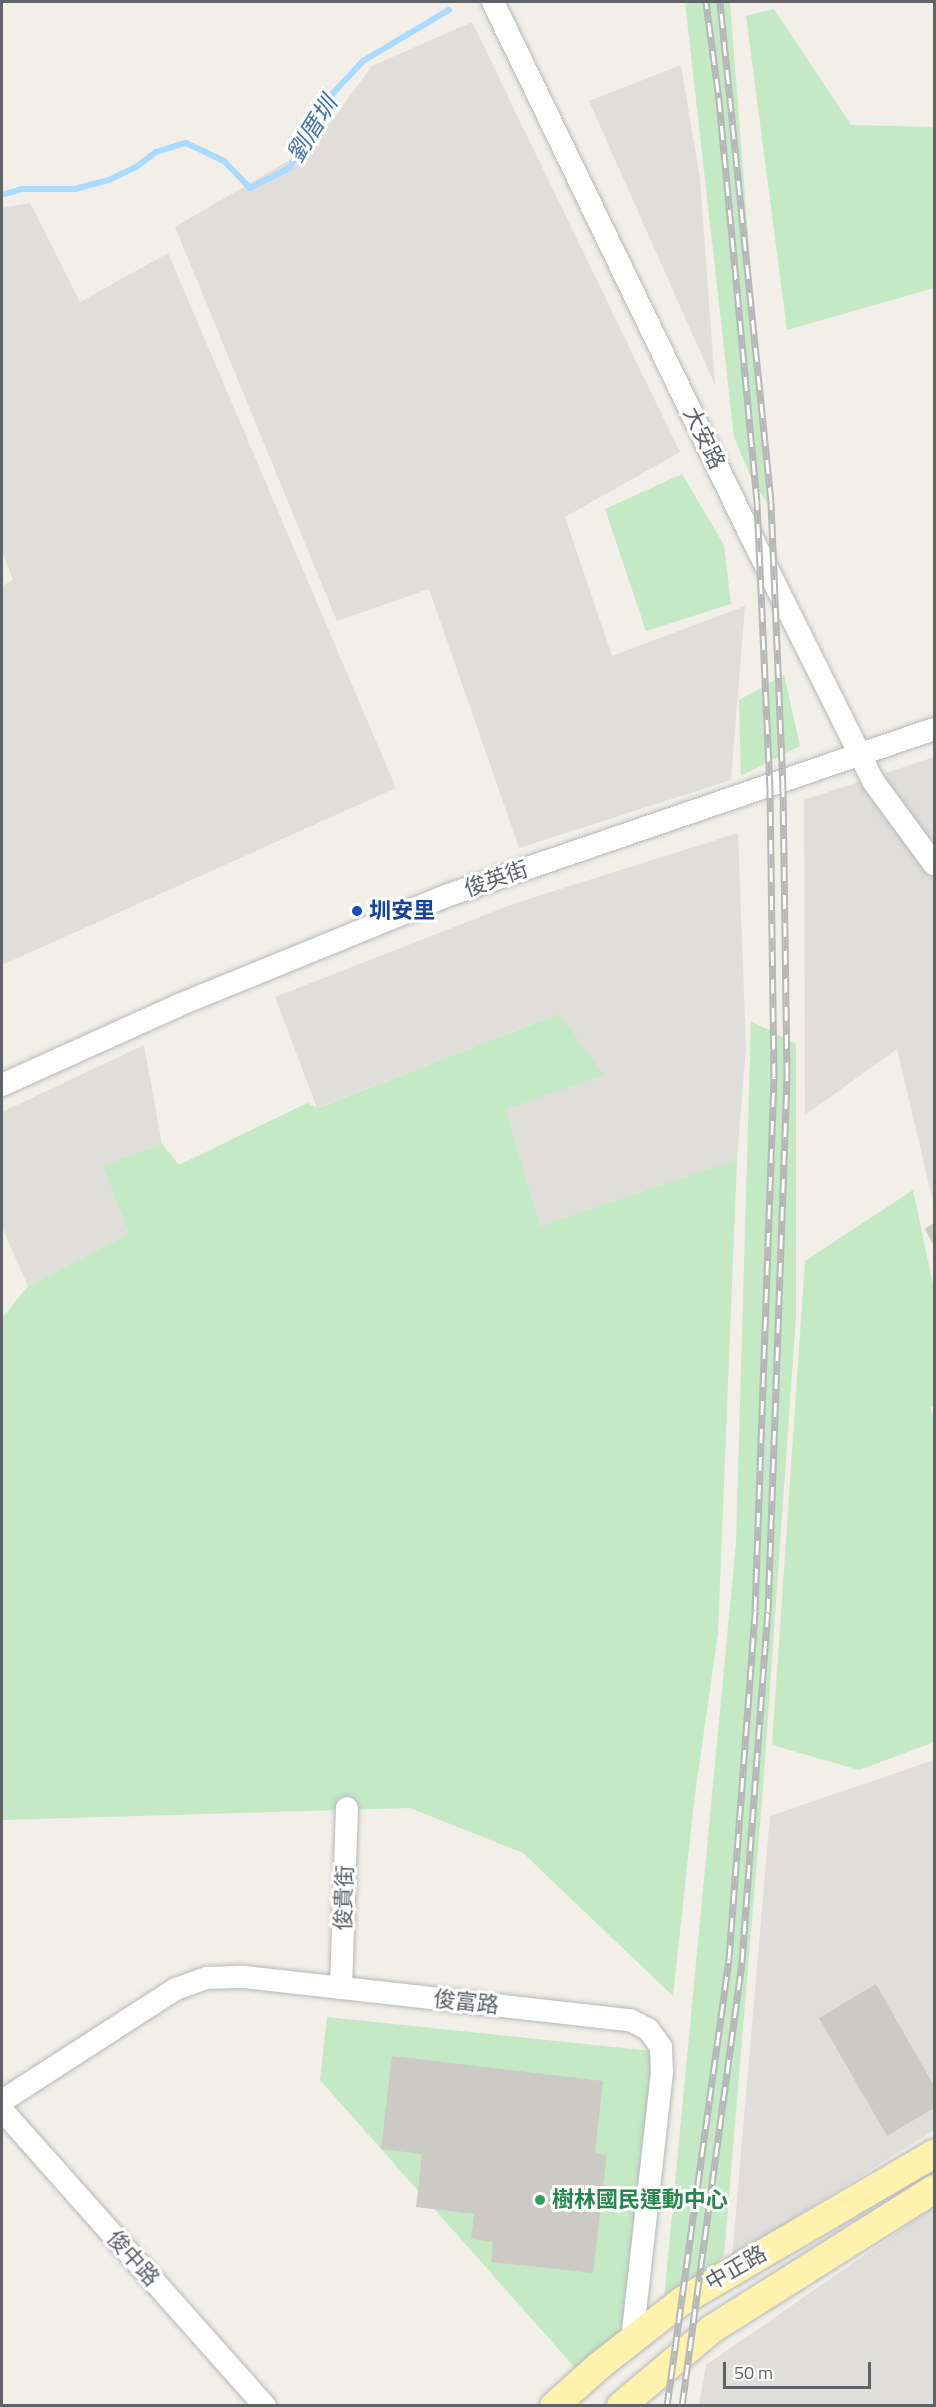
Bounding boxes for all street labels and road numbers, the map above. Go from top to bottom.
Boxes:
street label: 大安路 [678,403,730,473]
street label: 俊英街 [461,856,531,902]
street label: 俊貴街 [330,1865,358,1931]
street label: 俊富路 [432,1985,500,2019]
street label: 俊中路 [101,2225,165,2291]
street label: 中正路 [701,2240,771,2296]

